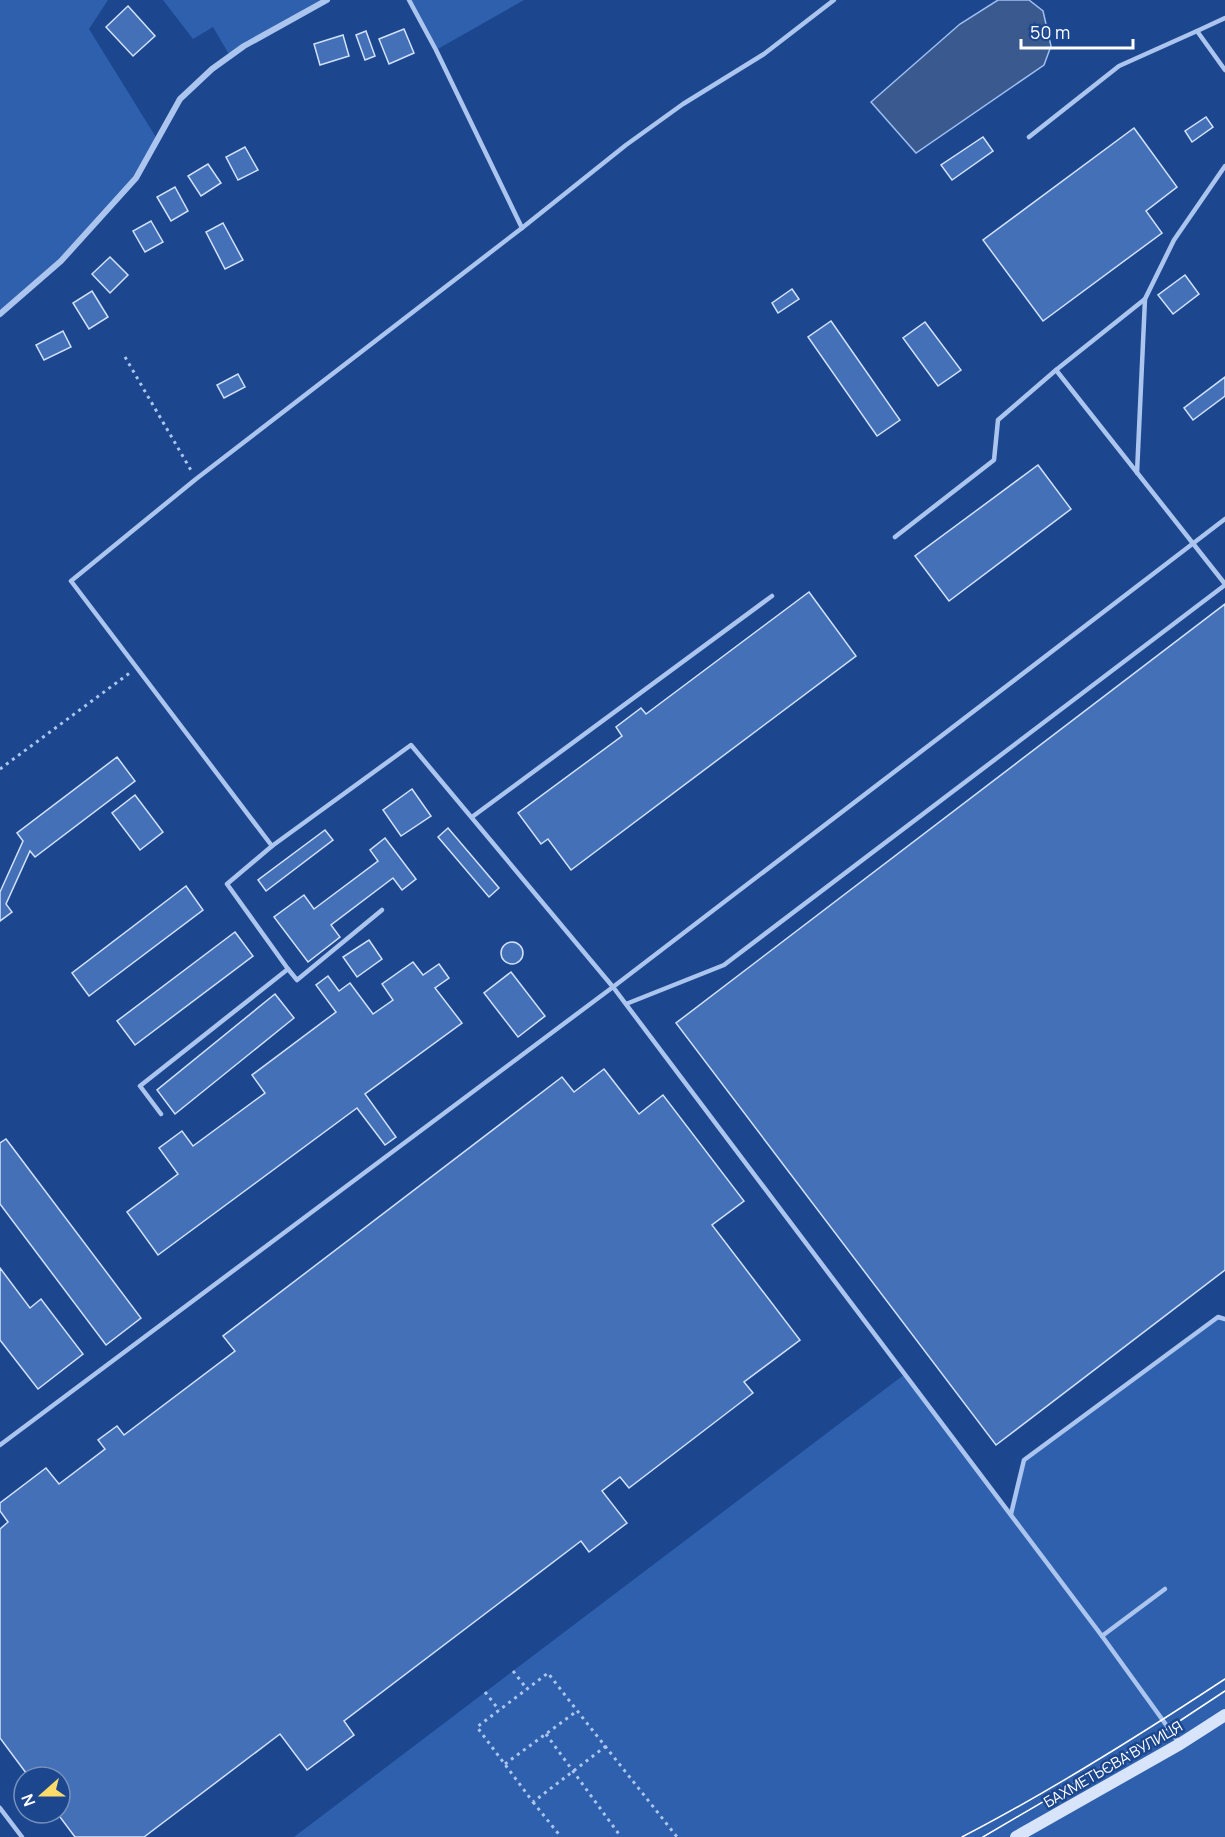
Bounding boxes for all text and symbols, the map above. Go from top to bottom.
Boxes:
scale bar [1021,12,1134,50]
text: 50 m [1030,20,1070,44]
street label: БАХМЕТЬЄВА ВУЛИЦЯ [1040,1716,1186,1812]
north arrow [12,1765,72,1825]
text: N [16,1791,40,1810]

